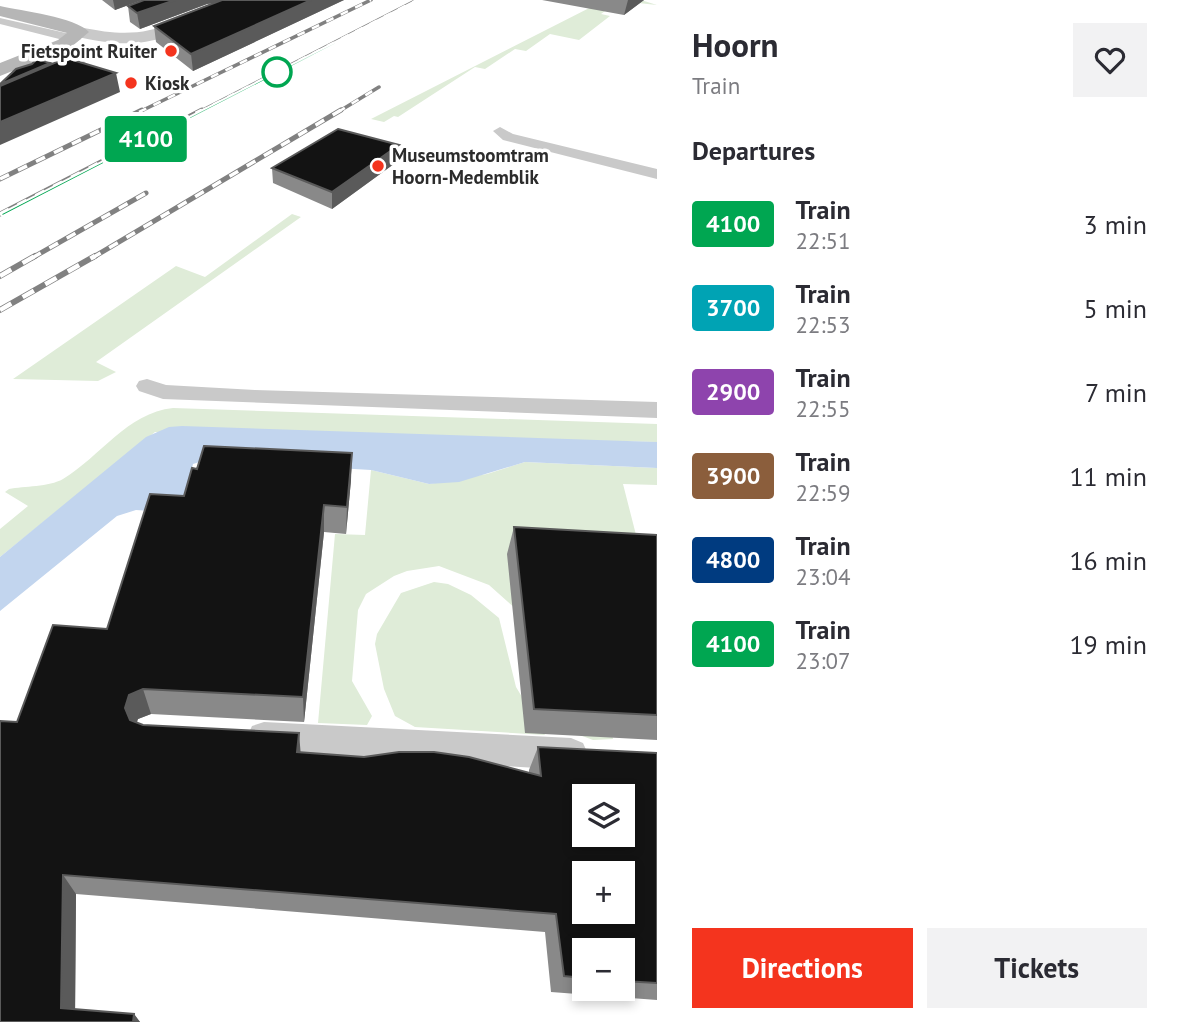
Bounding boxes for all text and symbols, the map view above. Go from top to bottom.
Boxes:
text: Hoorn [692,23,779,66]
button: heart [1073,23,1147,97]
place label: Fietspoint Ruiter [21,39,157,63]
marker: Fietspoint Ruiter [163,43,179,59]
unlabelled marker [262,57,292,87]
place label: Kiosk [145,71,190,95]
text: Train [692,71,740,100]
marker: Kiosk [123,75,139,91]
line badge: 4100 [97,116,195,162]
text: 4100 [119,123,173,154]
text: Departures [692,134,815,167]
place label: Museumstoomtram Hoorn-Medemblik [392,143,549,189]
marker: Museumstoomtram Hoorn-Medemblik [370,158,386,174]
text: Train [795,193,851,226]
text: 4100 [706,208,760,239]
text: 3 min [1084,208,1147,241]
text: 22:51 [795,226,851,255]
text: Train [795,277,851,310]
text: 3700 [706,292,760,323]
text: 5 min [1084,292,1147,325]
text: 22:53 [795,310,851,339]
text: Train [795,361,851,394]
text: 2900 [706,376,760,407]
text: 7 min [1085,376,1147,409]
text: 22:55 [795,394,851,423]
text: Train [795,445,851,478]
text: 3900 [706,460,760,491]
text: 11 min [1069,460,1147,493]
text: 22:59 [795,478,851,507]
text: Train [795,529,851,562]
text: 4800 [706,544,760,575]
text: 16 min [1069,544,1147,577]
text: 23:04 [795,562,851,591]
text: Train [795,613,851,646]
text: 4100 [706,628,760,659]
text: 19 min [1069,628,1147,661]
text: 23:07 [795,646,851,675]
map controls [572,784,635,1001]
button: layers [572,784,635,847]
button: + [572,861,635,924]
button: Directions [692,928,913,1008]
button: Tickets [927,928,1147,1008]
button: − [572,938,635,1001]

